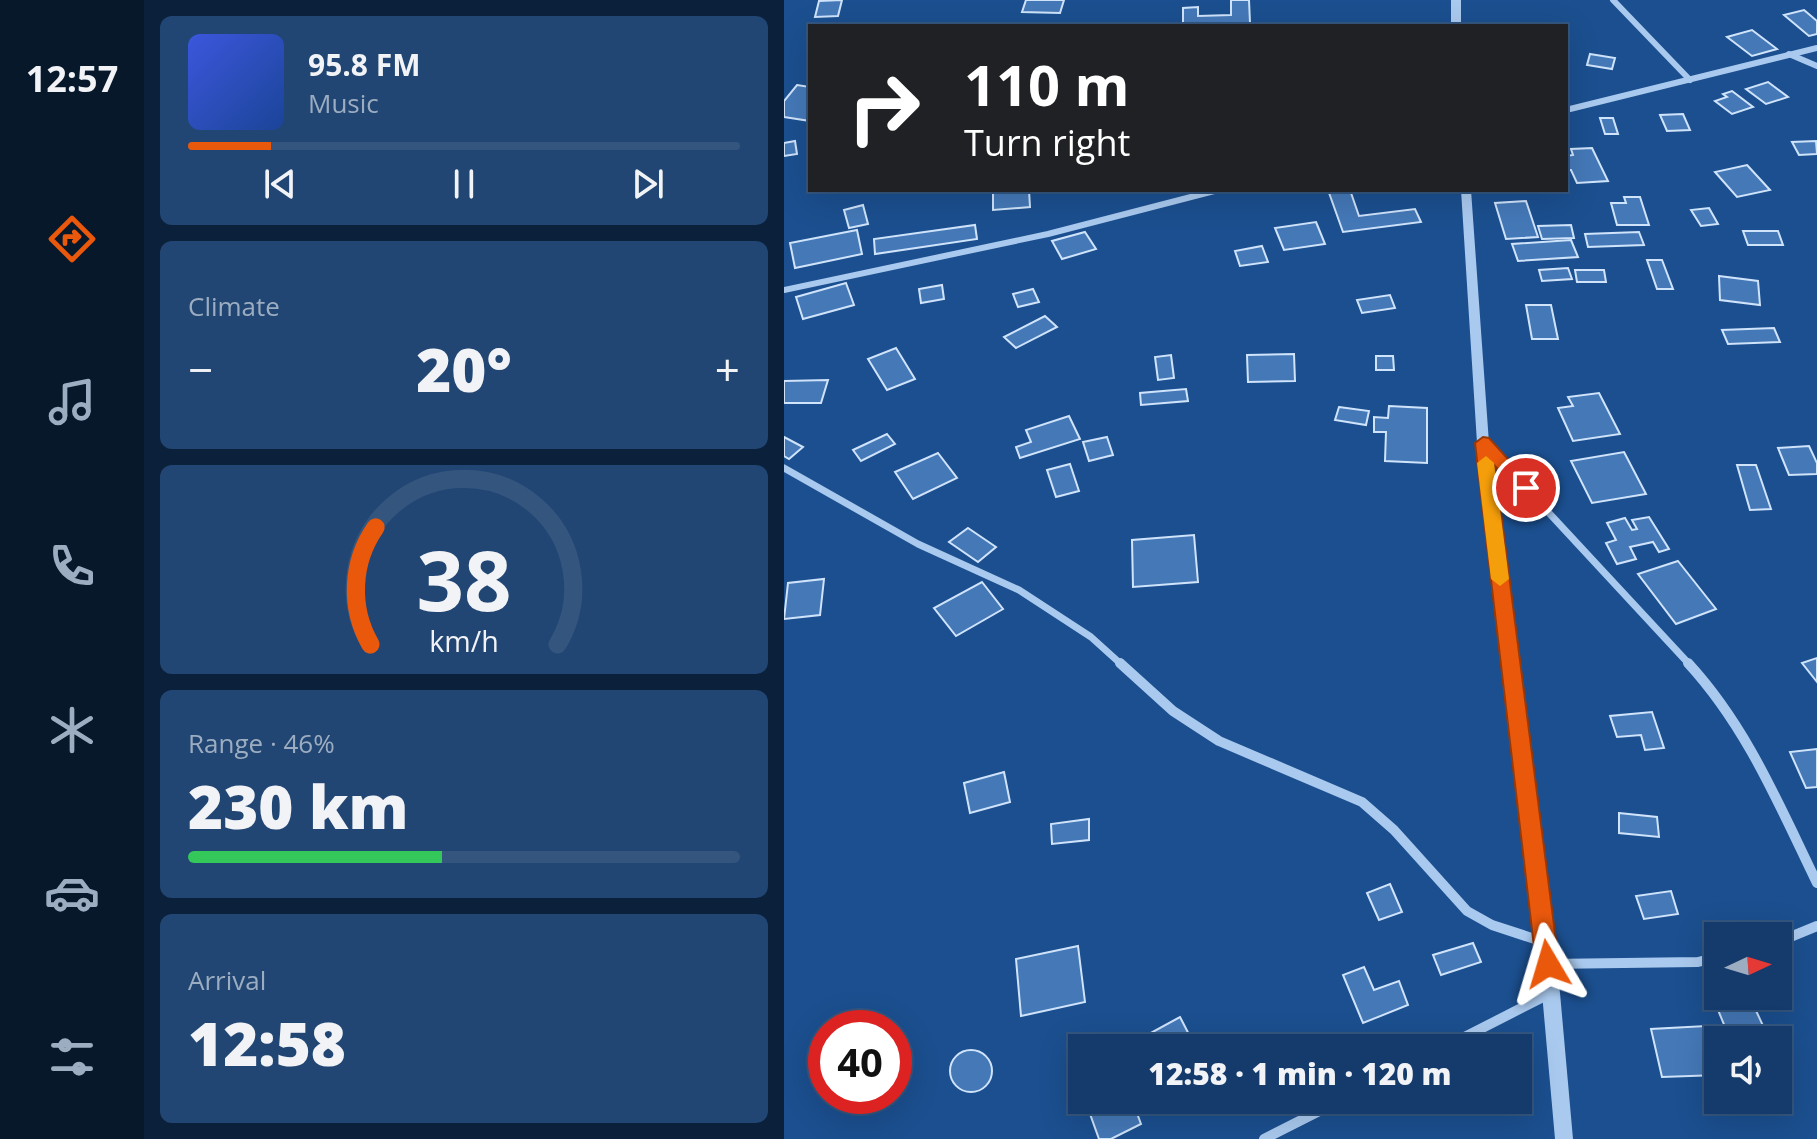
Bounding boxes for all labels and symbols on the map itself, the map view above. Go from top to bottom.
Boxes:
pin [1492,454,1560,522]
position arrow [1506,922,1590,1006]
north arrow [1704,922,1792,1010]
speed limit sign: 40 [808,1010,912,1114]

